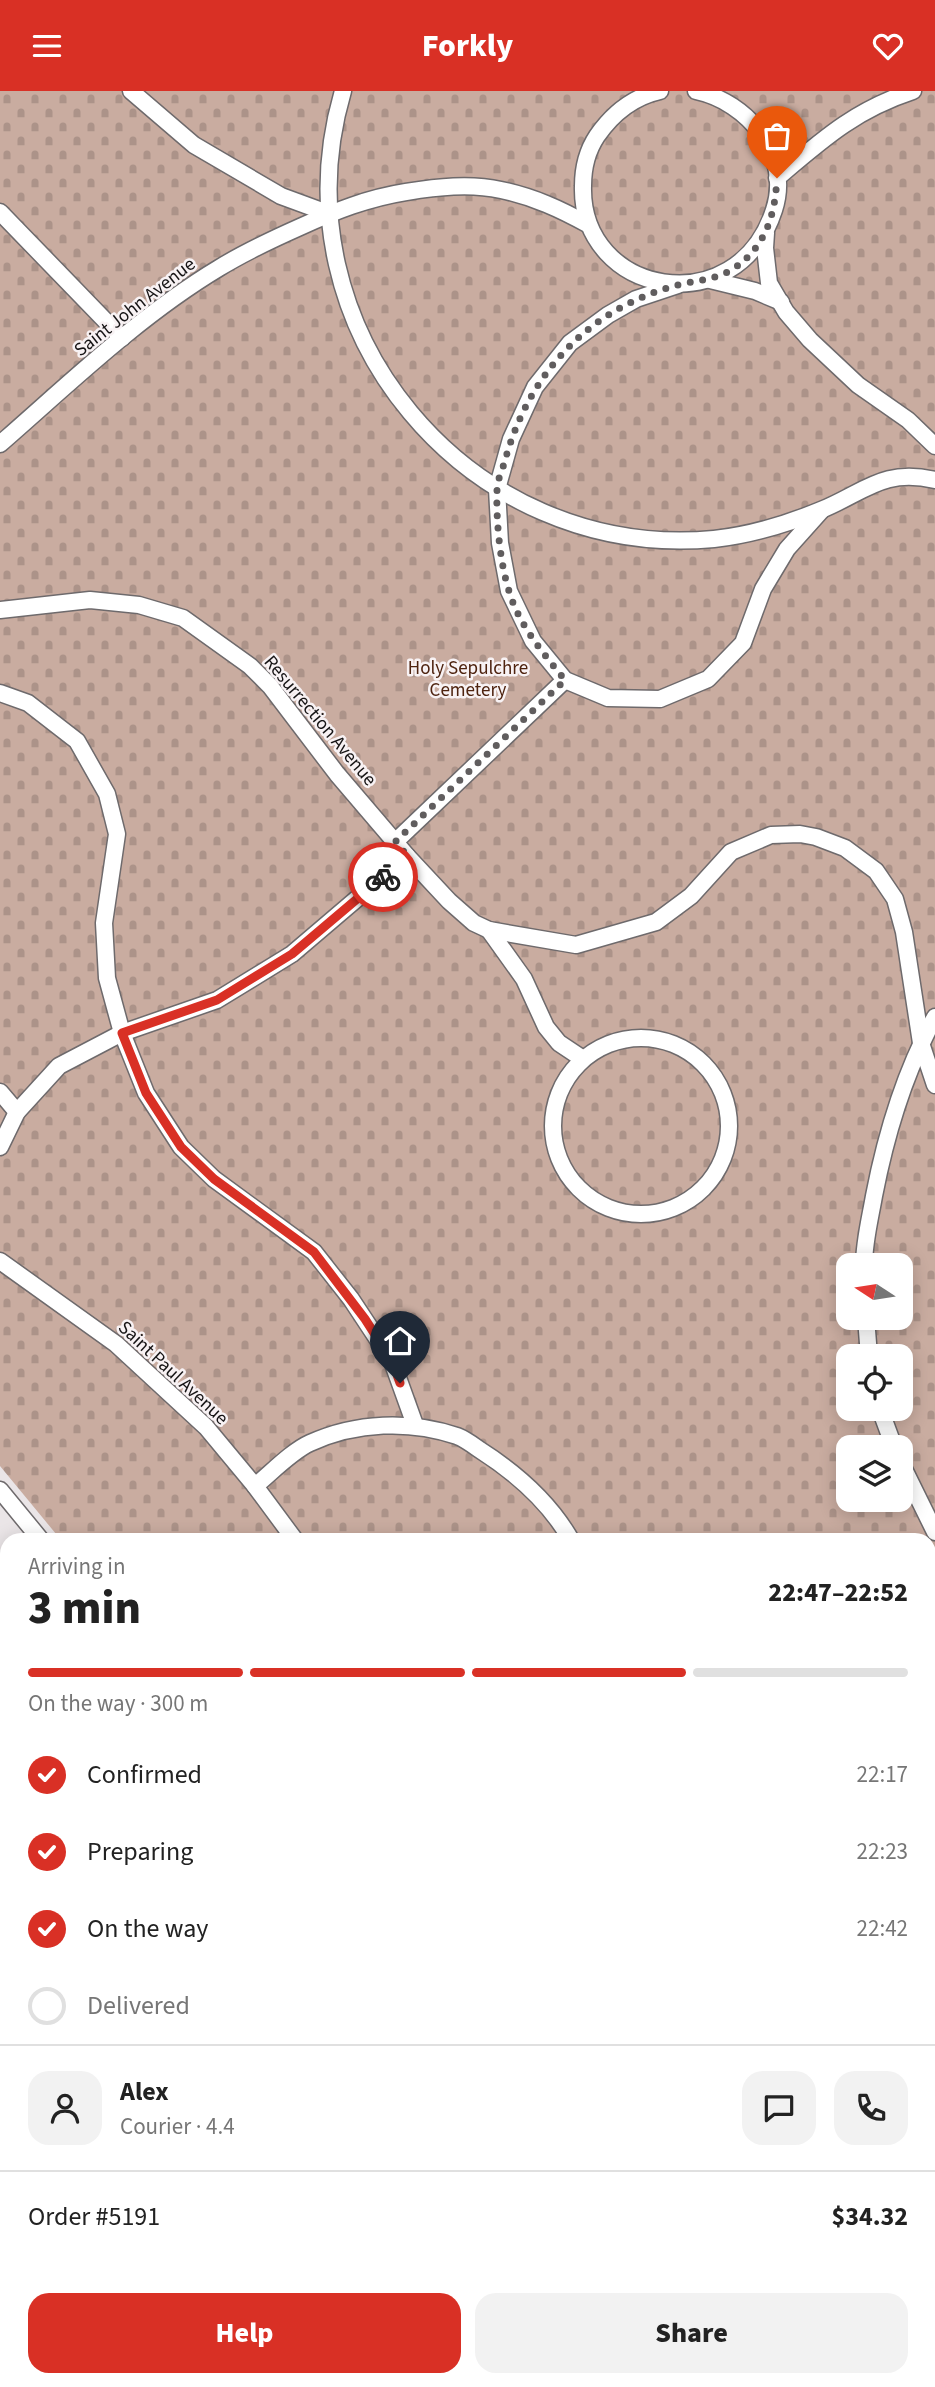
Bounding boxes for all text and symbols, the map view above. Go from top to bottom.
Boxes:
text: Forkly [422,23,513,69]
icon: menu [28,27,66,65]
icon: heart [869,27,907,65]
pin [747,106,807,178]
icon: bag [758,117,796,155]
street label: Saint John Avenue [68,251,201,363]
street label: Resurrection Avenue [257,650,383,792]
park label: Holy Sepulchre Cemetery [408,655,528,704]
courier [348,842,418,912]
icon: bike [364,858,402,896]
north arrow [836,1253,914,1330]
map controls [836,1253,913,1512]
pin [370,1311,430,1383]
street label: Saint Paul Avenue [112,1315,234,1431]
icon: home [381,1322,419,1360]
button: locate [836,1344,913,1421]
button: layers [836,1435,913,1512]
text: Arriving in [28,1550,126,1583]
text: 22:47–22:52 [768,1574,908,1611]
text: 3 min [28,1576,141,1641]
text: On the way · 300 m [28,1687,208,1720]
icon: check [28,1756,66,1794]
text: Confirmed [87,1756,202,1793]
text: 22:17 [857,1758,908,1791]
icon: check [28,1833,66,1871]
text: Preparing [87,1833,193,1870]
text: 22:23 [857,1835,908,1868]
icon: check [28,1910,66,1948]
text: On the way [87,1910,208,1947]
text: 22:42 [857,1912,908,1945]
text: Delivered [87,1987,190,2024]
button: person [28,2071,102,2145]
button: chat [742,2071,816,2145]
button: phone [834,2071,908,2145]
text: Alex [120,2073,169,2110]
text: Courier · 4.4 [120,2110,235,2143]
text: Order #5191 [28,2198,160,2235]
text: $34.32 [832,2198,908,2235]
button: Help [28,2293,461,2373]
button: Share [475,2293,908,2373]

